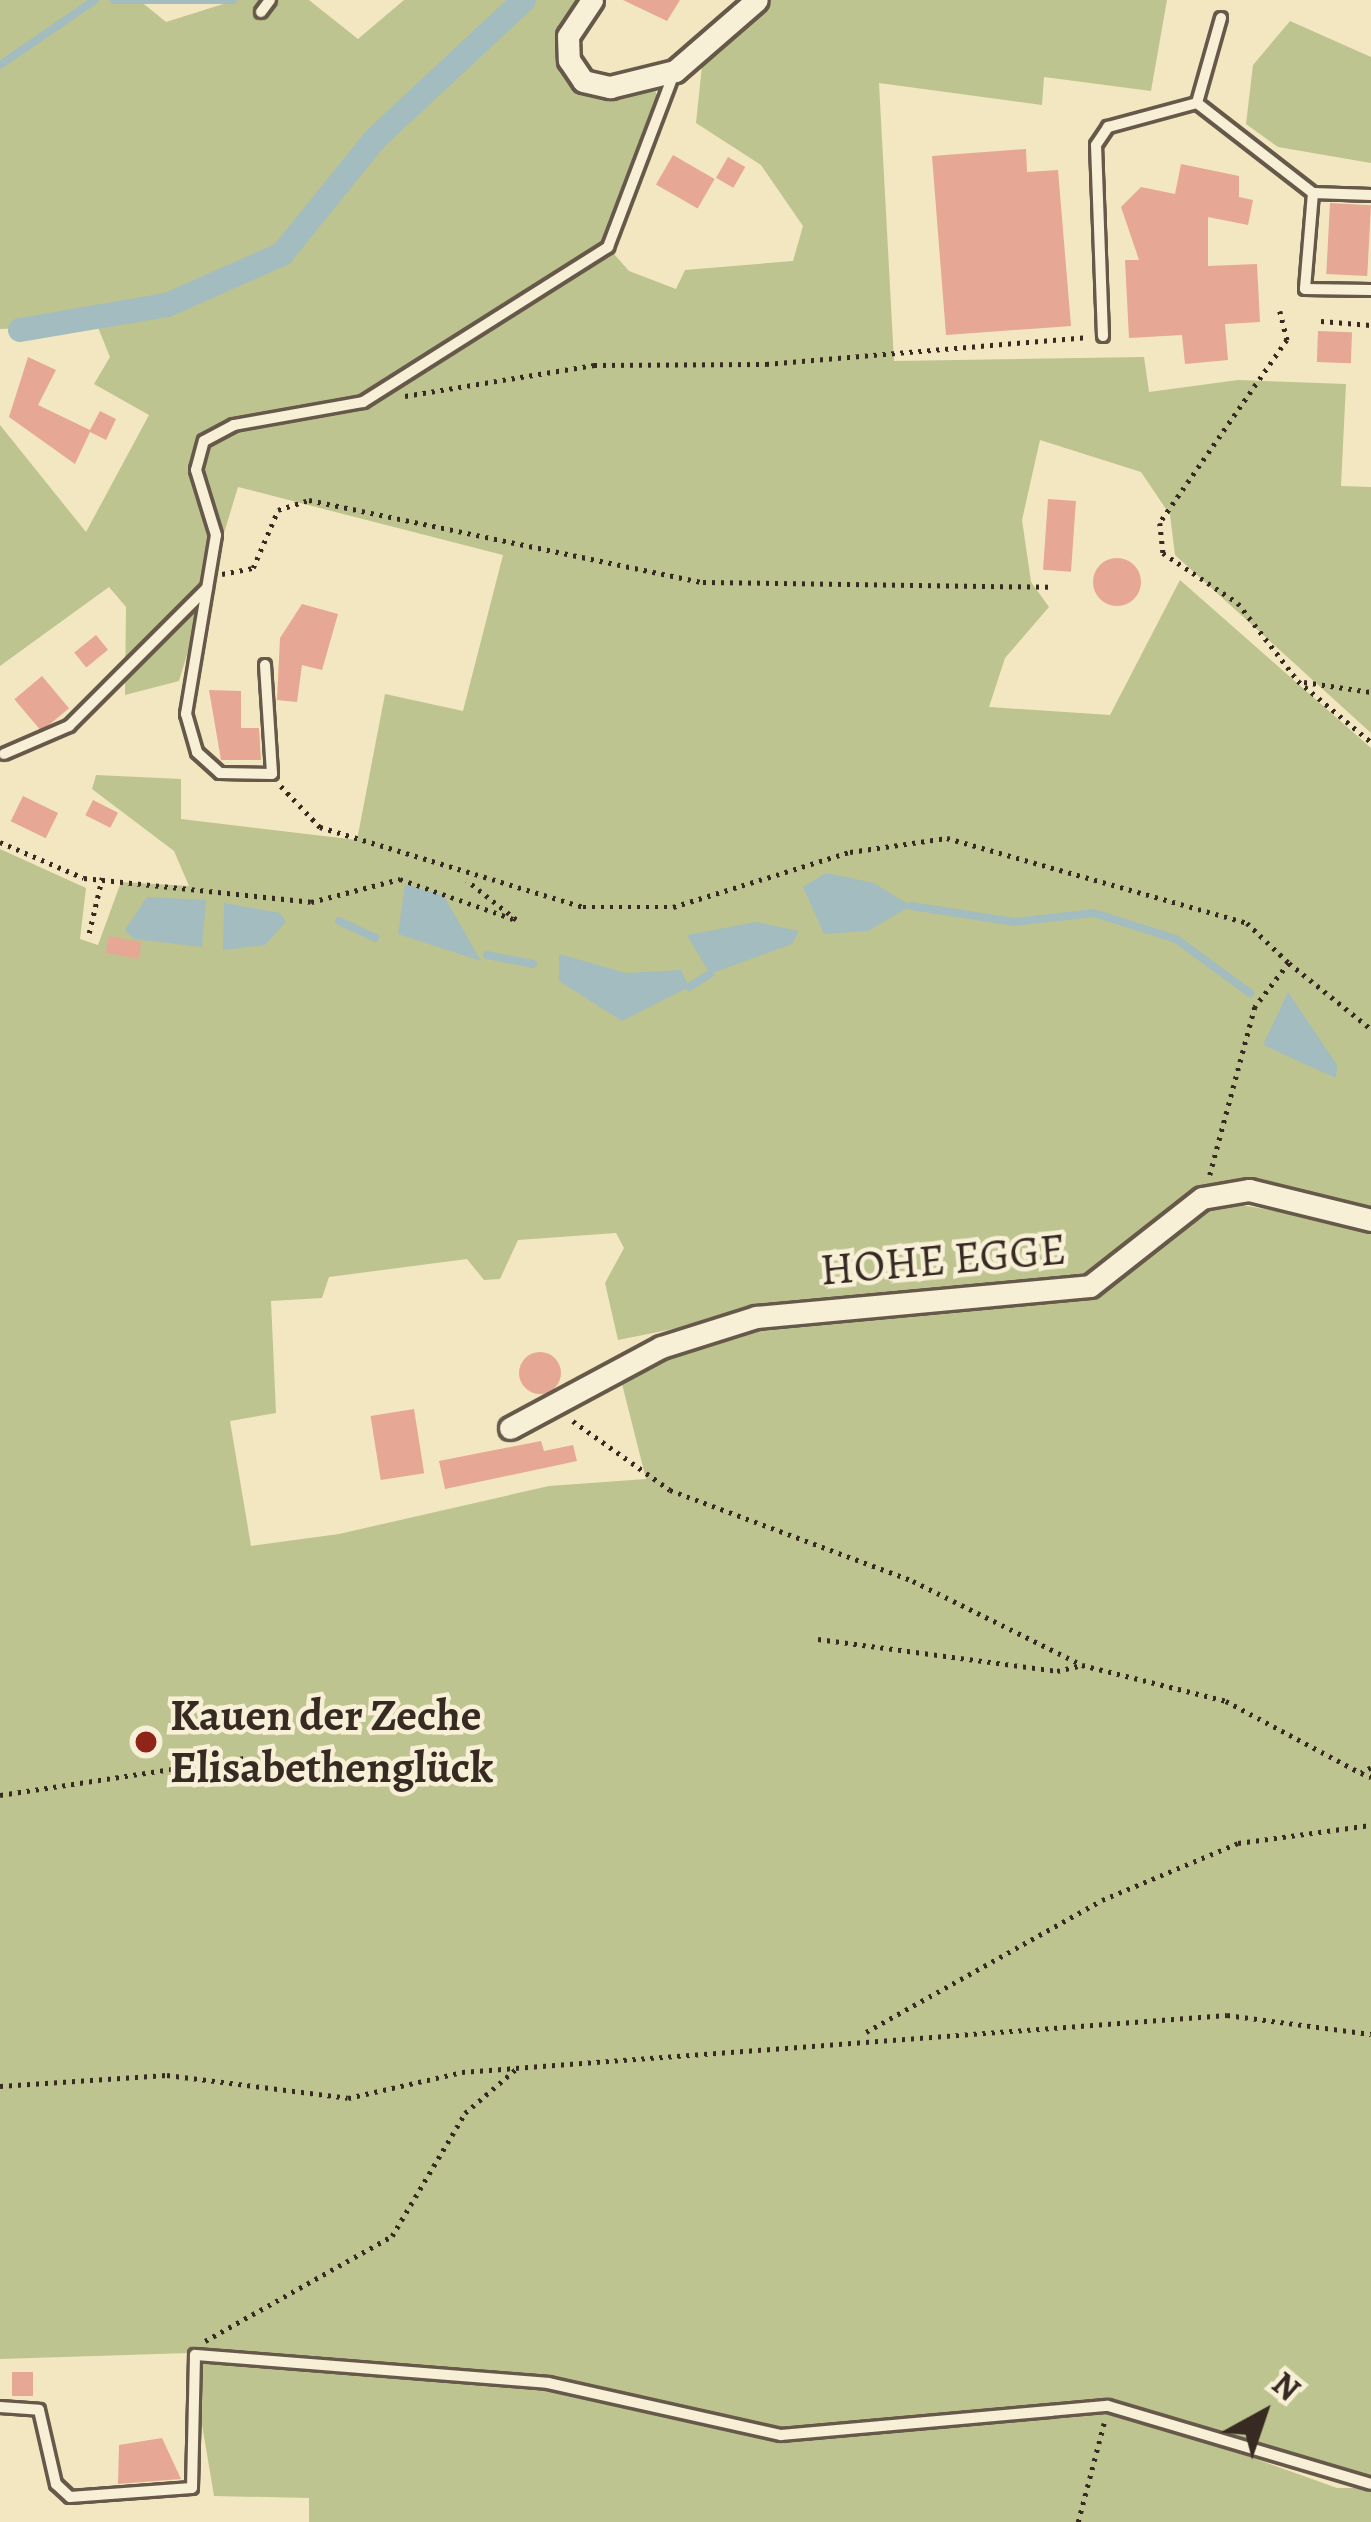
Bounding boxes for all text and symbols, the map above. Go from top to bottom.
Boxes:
street label: HOHE EGGE [818,1222,1068,1298]
place label: Kauen der Zeche Elisabethenglück [170,1689,493,1795]
marker: Kauen der Zeche Elisabethenglück [133,1729,159,1755]
north arrow [1203,2354,1323,2474]
text: N [1263,2361,1310,2411]

